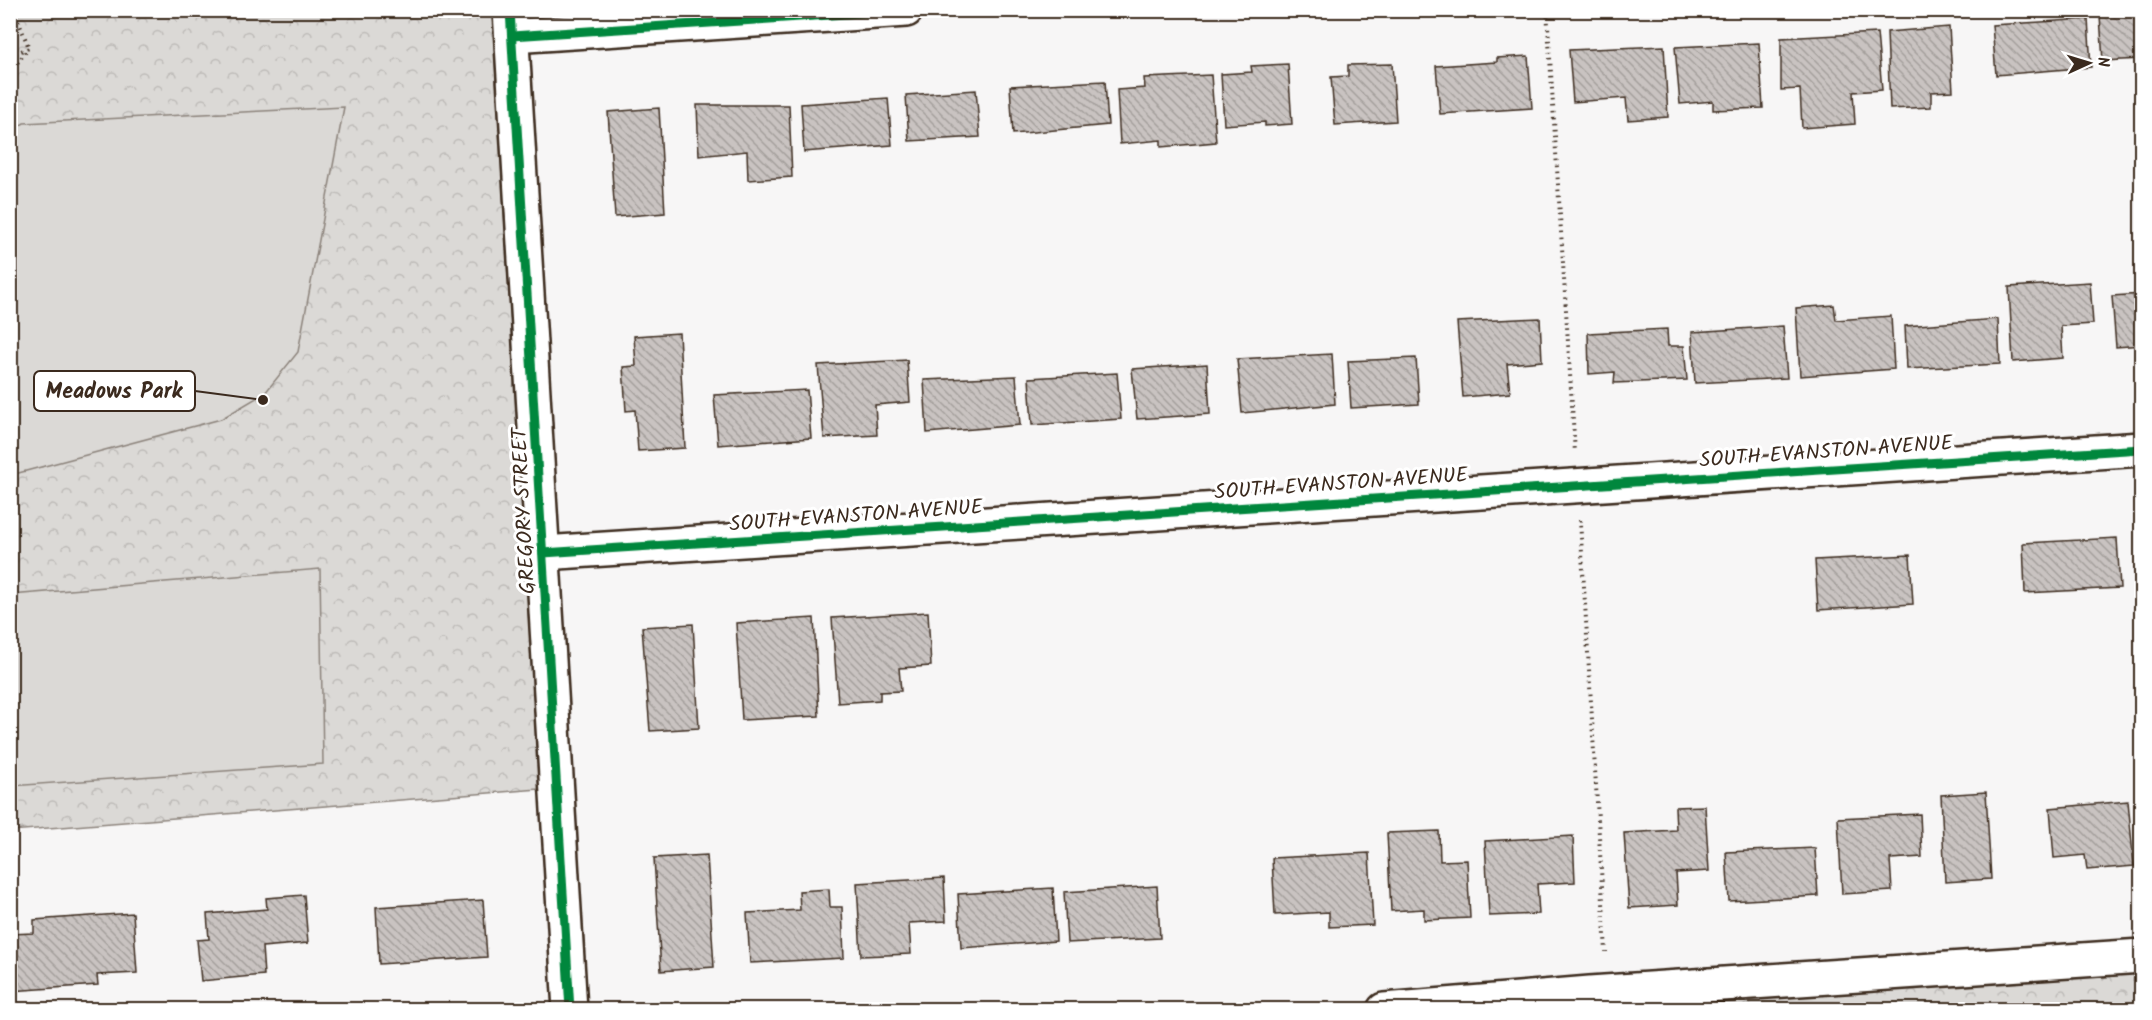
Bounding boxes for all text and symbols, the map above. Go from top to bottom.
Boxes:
north arrow [2059,33,2119,93]
text: N [2090,56,2115,68]
callout: Meadows Park [34,371,195,411]
text: Meadows Park [46,375,184,410]
street label: GREGORY STREET [504,425,545,595]
street label: SOUTH EVANSTON AVENUE [1698,427,1955,478]
street label: SOUTH EVANSTON AVENUE [1213,459,1470,510]
street label: SOUTH EVANSTON AVENUE [728,491,985,542]

